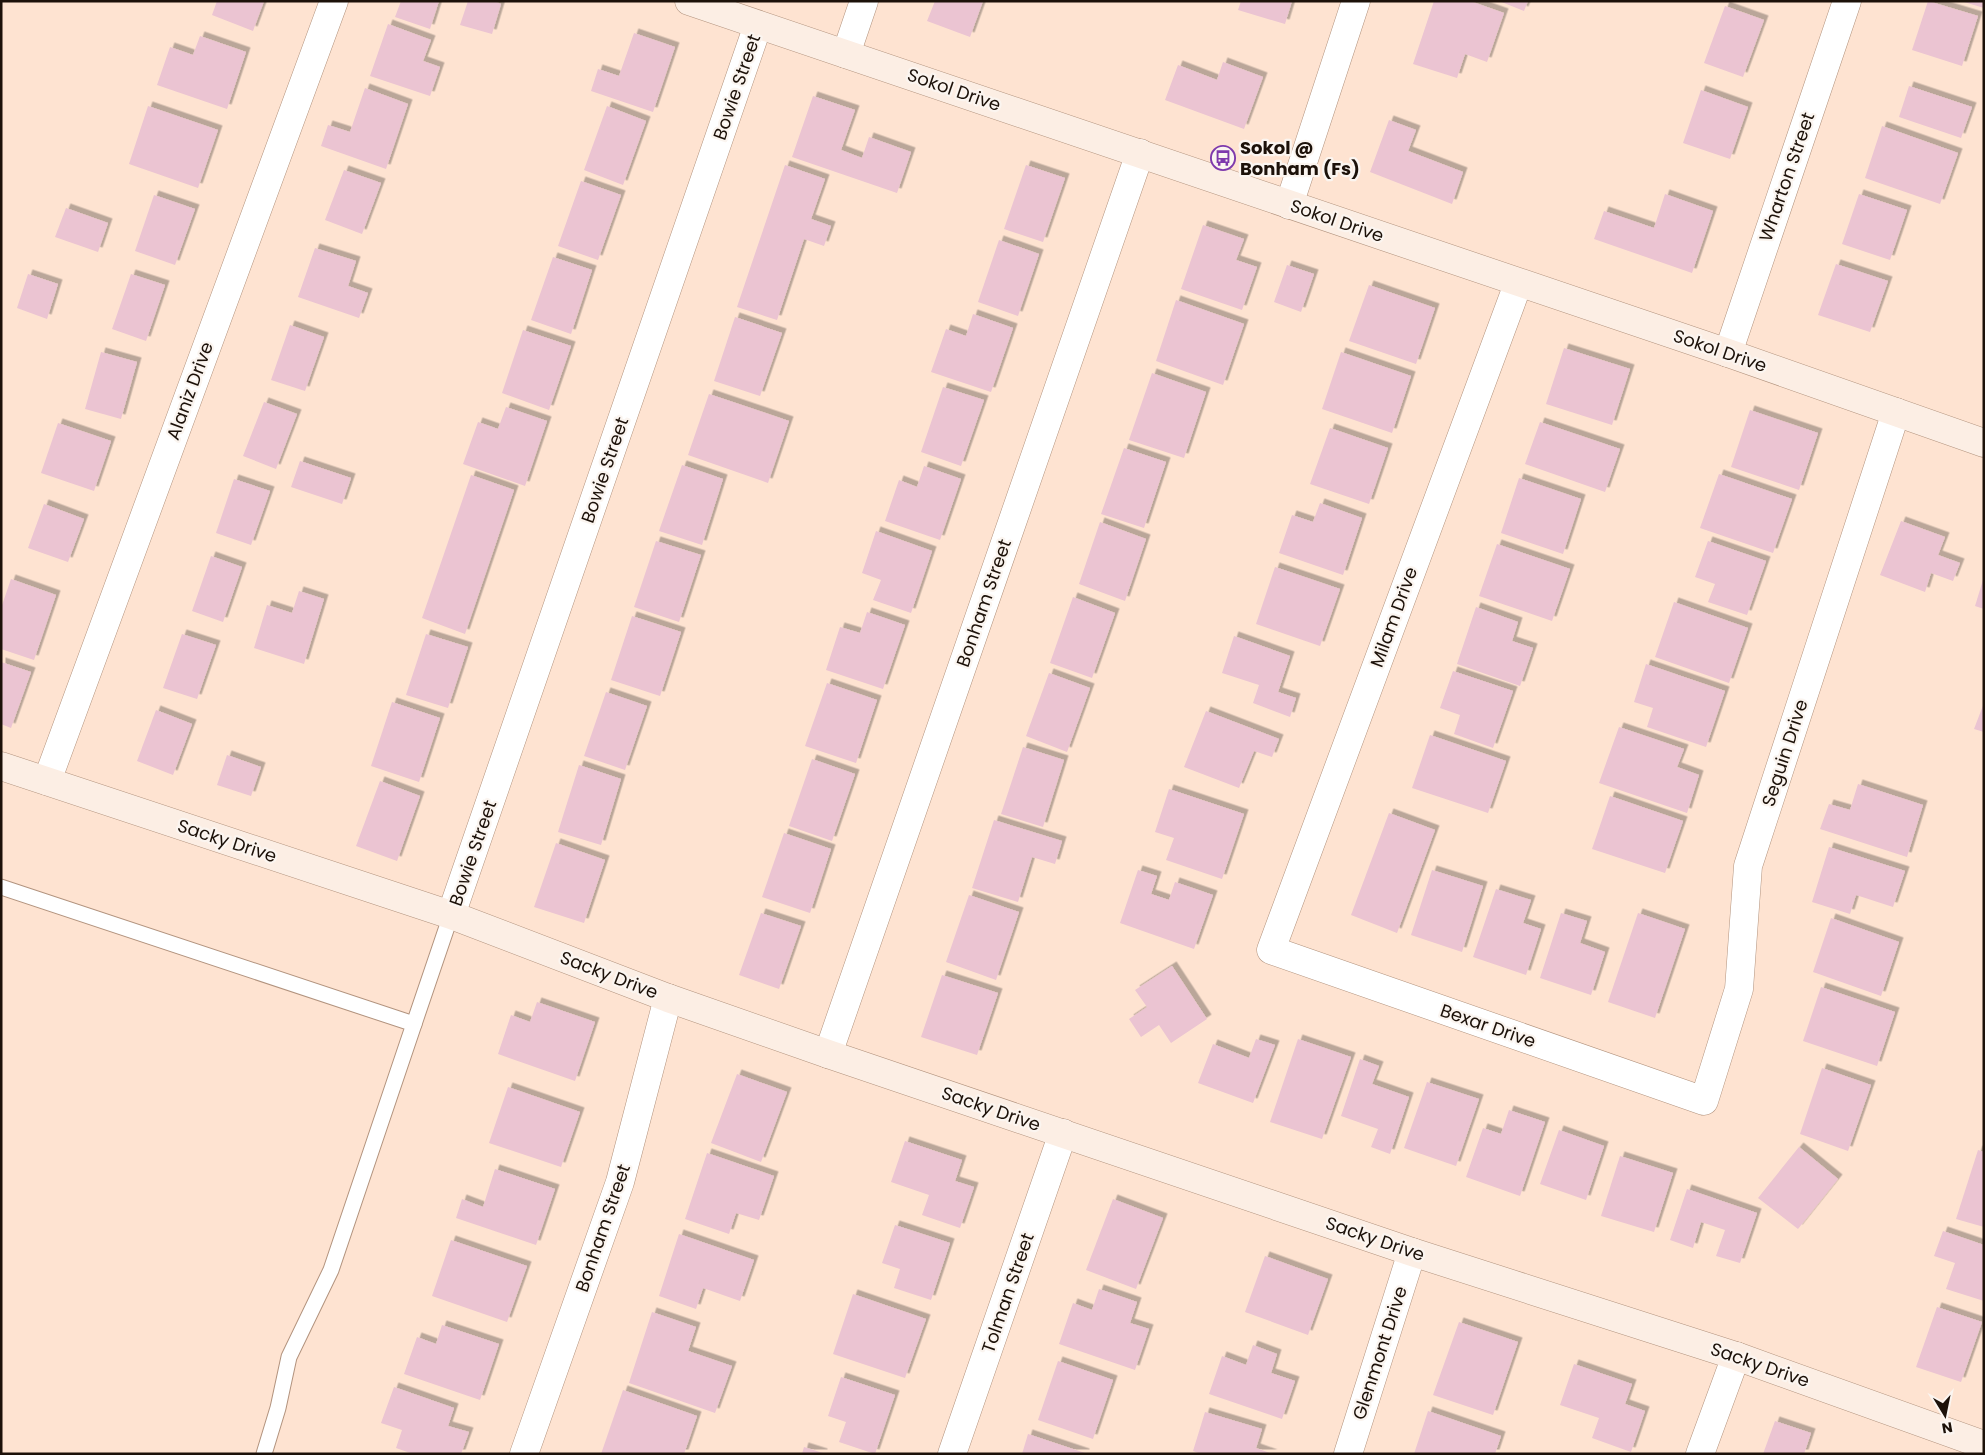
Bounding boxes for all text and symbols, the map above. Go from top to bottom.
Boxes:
street label: Bowie Street [707,31,766,143]
street label: Sokol Drive [904,62,1004,117]
street label: Wharton Street [1753,109,1820,245]
place label: Sokol @ Bonham (Fs) [1240,135,1360,181]
bus stop icon: Sokol @ Bonham (Fs) [1210,145,1236,171]
street label: Sokol Drive [1287,193,1387,248]
street label: Sokol Drive [1670,323,1770,378]
street label: Alaniz Drive [160,338,219,443]
street label: Bowie Street [575,414,634,526]
street label: Bonham Street [950,536,1017,670]
street label: Milam Drive [1364,563,1423,670]
street label: Seguin Drive [1755,696,1814,810]
street label: Bowie Street [443,797,502,909]
street label: Sacky Drive [174,813,280,868]
street label: Sacky Drive [557,944,662,1005]
street label: Bexar Drive [1437,997,1539,1054]
street label: Sacky Drive [938,1080,1044,1137]
street label: Bonham Street [569,1161,636,1295]
street label: Sacky Drive [1322,1210,1428,1267]
street label: Tolman Street [975,1229,1040,1356]
street label: Glenmont Drive [1346,1283,1413,1423]
street label: Sacky Drive [1707,1336,1813,1393]
north arrow [1920,1390,1970,1440]
text: N [1940,1417,1954,1439]

